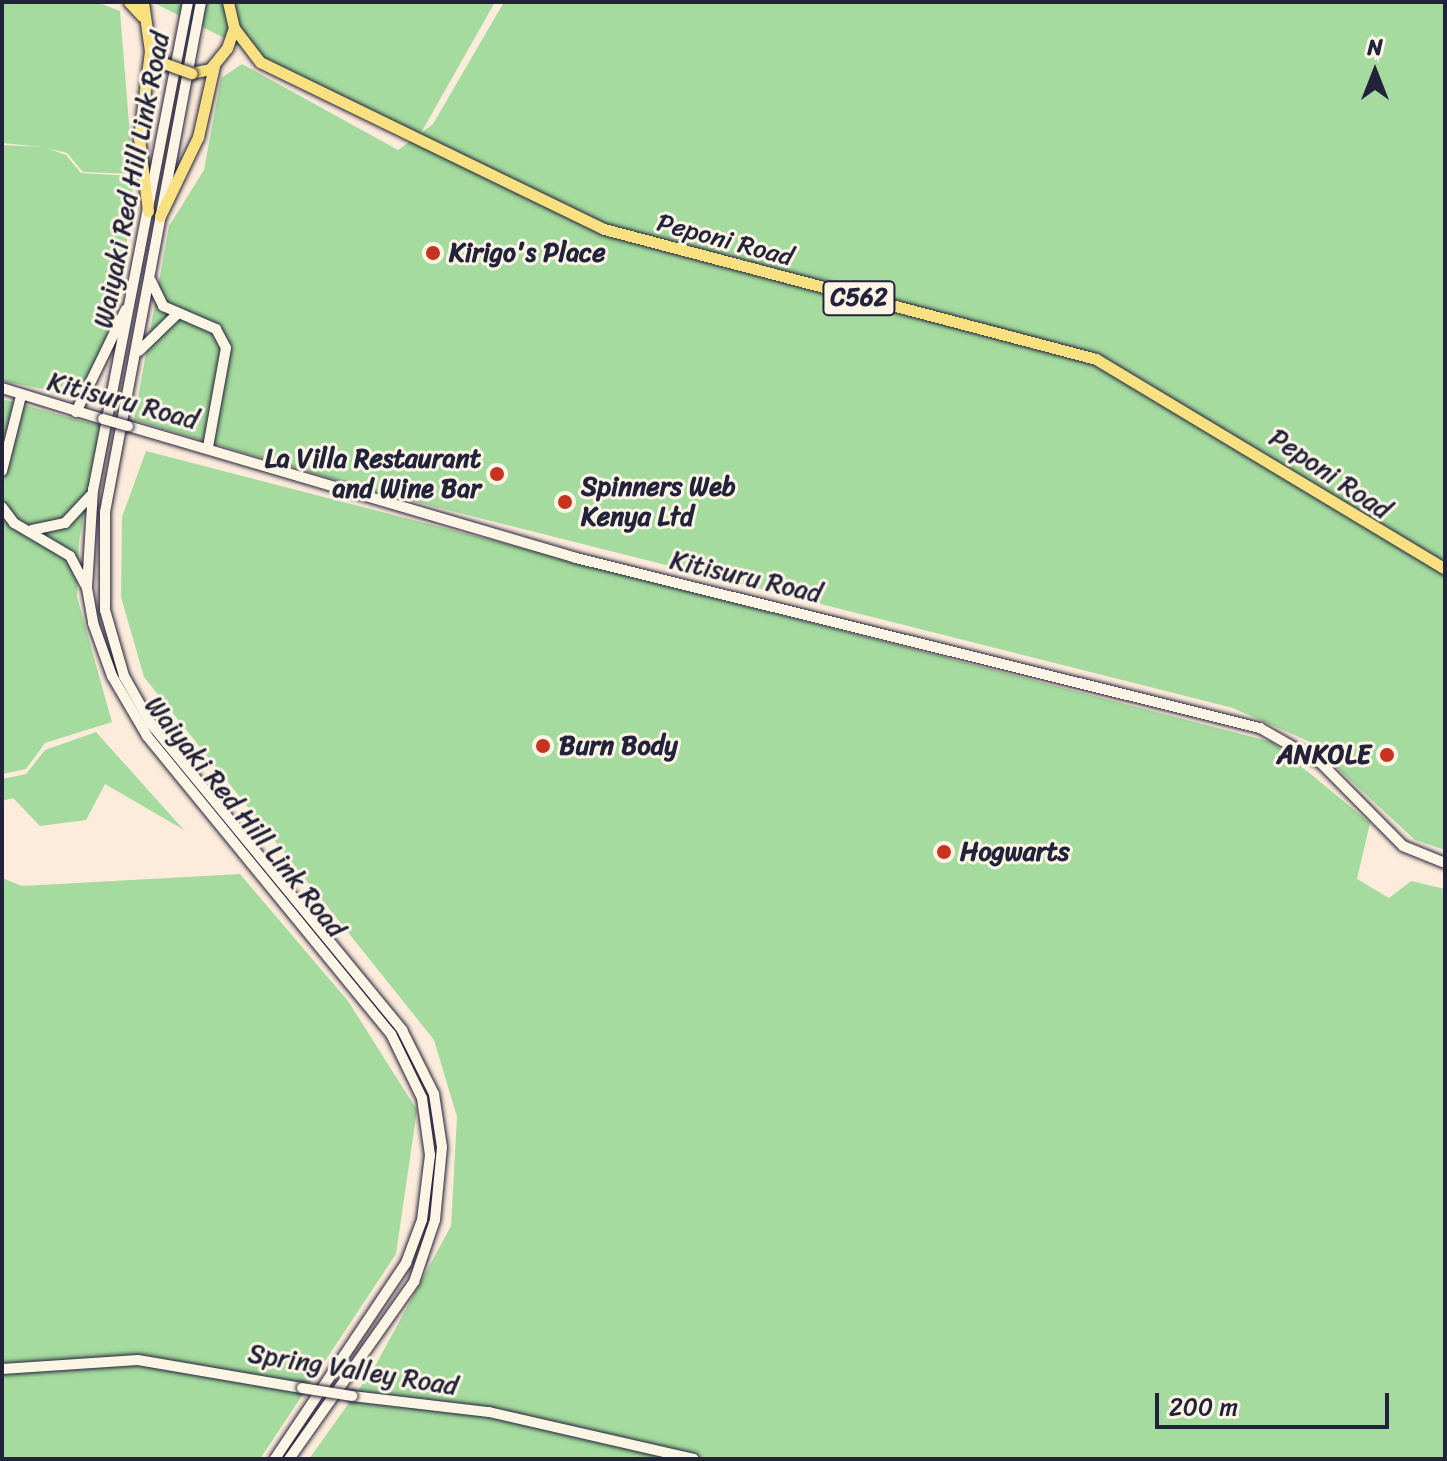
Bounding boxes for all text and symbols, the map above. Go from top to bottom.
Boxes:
text: N [1367,28,1383,67]
street label: Waiyaki Red Hill Link Road [88,29,176,331]
north arrow [1335,32,1415,112]
street label: Peponi Road [653,207,797,273]
place label: Kirigo's Place [449,237,606,269]
marker: Kirigo's Place [424,244,442,262]
road number: C562 [821,278,897,318]
street label: Kitisuru Road [44,366,202,436]
street label: Peponi Road [1263,422,1397,526]
place label: La Villa Restaurant and Wine Bar [263,443,481,504]
marker: La Villa Restaurant and Wine Bar [488,465,506,483]
place label: Spinners Web Kenya Ltd [581,471,737,532]
marker: Spinners Web Kenya Ltd [556,493,574,511]
street label: Kitisuru Road [667,544,825,610]
street label: Waiyaki Red Hill Link Road [138,690,352,944]
place label: Burn Body [559,730,678,762]
marker: Burn Body [534,737,552,755]
place label: ANKOLE [1277,739,1371,771]
marker: ANKOLE [1378,746,1396,764]
place label: Hogwarts [960,836,1070,868]
marker: Hogwarts [935,843,953,861]
street label: Spring Valley Road [246,1338,460,1402]
scale bar [1159,1377,1393,1427]
text: 200 m [1169,1386,1238,1428]

